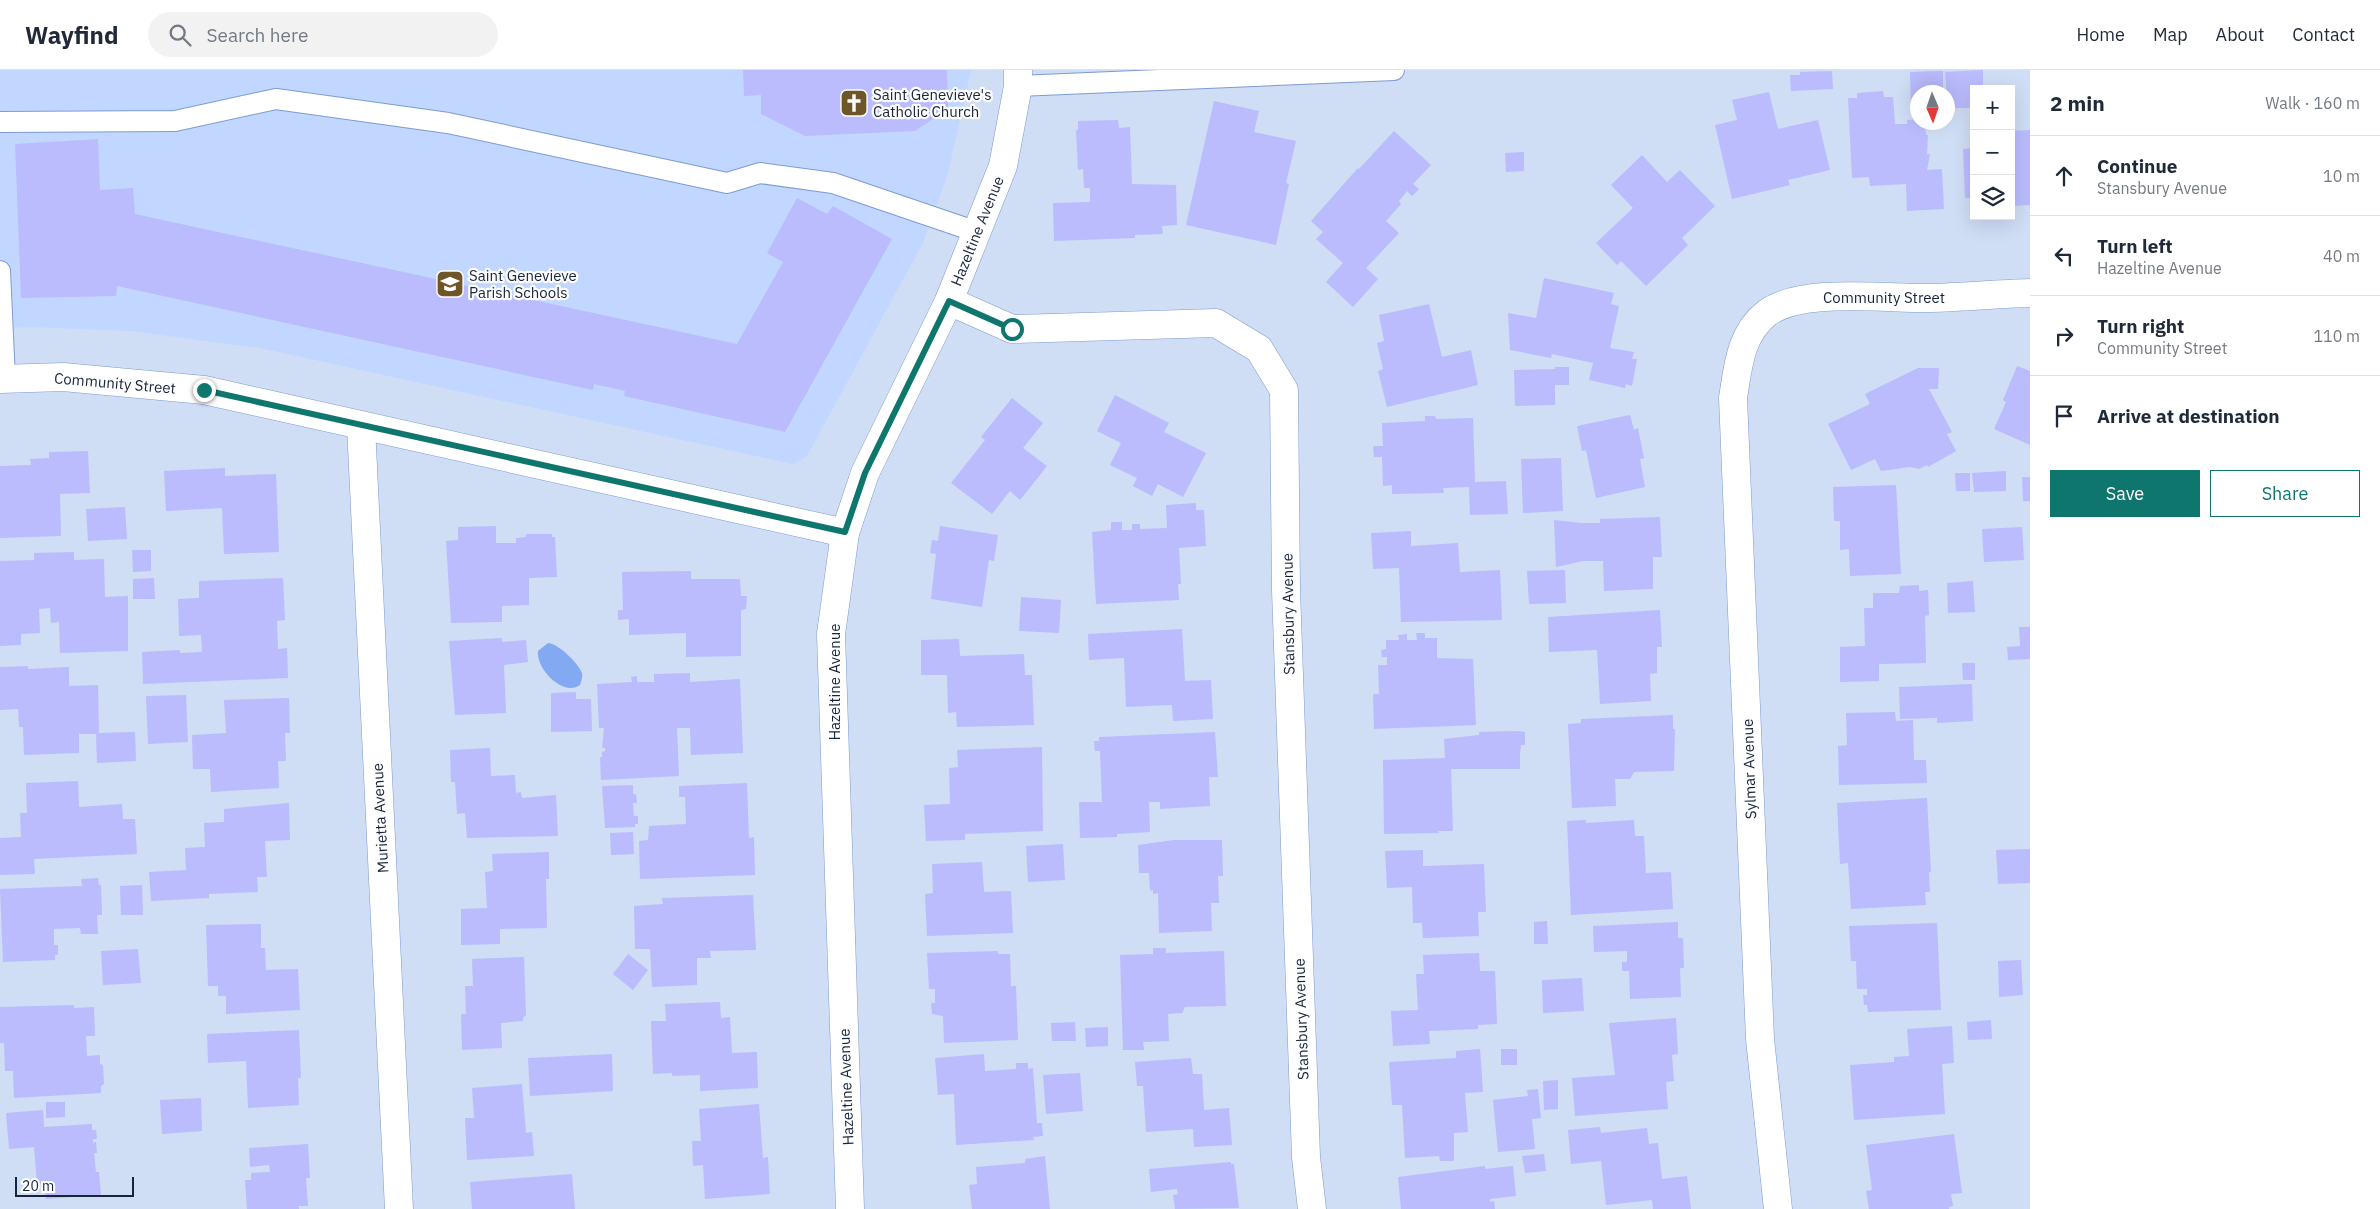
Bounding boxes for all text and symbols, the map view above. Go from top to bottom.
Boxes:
search box [148,12,498,57]
text: Wayfind [25,19,118,51]
icon: search [166,21,194,49]
text: Search here [206,23,308,47]
text: Home [2077,23,2125,46]
text: Map [2153,23,2188,46]
text: About [2216,23,2264,46]
text: Contact [2292,23,2355,46]
place label: Saint Genevieve's Catholic Church [873,85,991,121]
north arrow [1910,85,1955,130]
map controls [1970,85,2015,220]
button: + [1970,85,2015,130]
church icon: Saint Genevieve's Catholic Church [839,88,869,118]
text: 2 min [2050,89,2105,117]
text: Walk · 160 m [2265,93,2360,113]
button: − [1970,130,2015,175]
text: Continue [2097,154,2177,178]
icon: ahead [2050,162,2078,190]
text: 10 m [2323,166,2360,186]
street label: Hazeltine Avenue [946,173,1008,289]
button: layers [1970,175,2015,220]
text: Stansbury Avenue [2097,178,2227,198]
text: Turn left [2097,234,2173,258]
icon: left [2050,242,2078,270]
text: 40 m [2323,246,2360,266]
text: Hazeltine Avenue [2097,258,2222,278]
place label: Saint Genevieve Parish Schools [469,266,577,302]
school or university icon: Saint Genevieve Parish Schools [435,269,465,299]
street label: Community Street [1823,288,1945,307]
text: Turn right [2097,314,2184,338]
route start [1001,318,1024,341]
icon: right [2050,322,2078,350]
text: 110 m [2313,326,2360,346]
text: Community Street [2097,338,2227,358]
street label: Community Street [53,368,177,398]
route end [193,379,216,402]
icon: arrive [2050,402,2078,430]
text: Arrive at destination [2097,404,2280,428]
button: Save [2050,470,2200,517]
button: Share [2210,470,2360,517]
street label: Stansbury Avenue [1277,553,1299,675]
street label: Hazeltine Avenue [825,623,844,741]
street label: Sylmar Avenue [1738,718,1760,820]
street label: Murietta Avenue [368,762,392,874]
street label: Stansbury Avenue [1289,958,1313,1080]
street label: Hazeltine Avenue [834,1028,858,1146]
scale bar [15,1174,134,1197]
text: 20 m [22,1177,54,1195]

